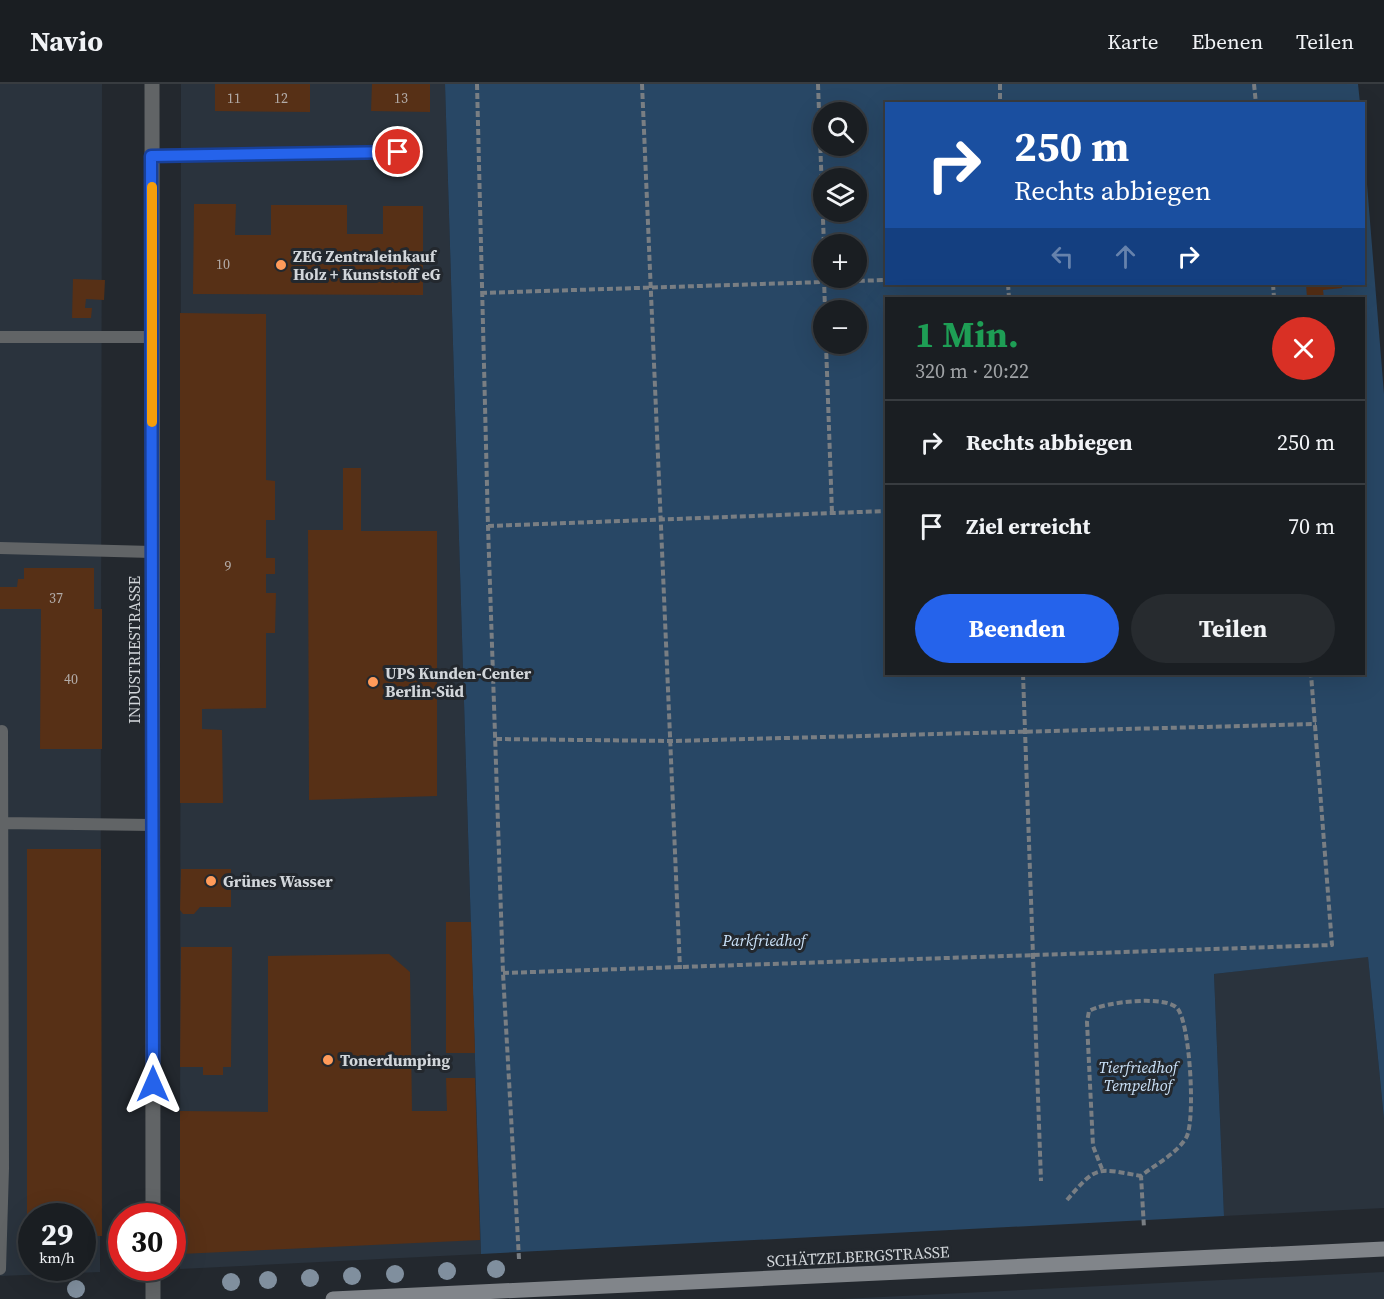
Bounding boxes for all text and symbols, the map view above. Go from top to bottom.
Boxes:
text: Navio [30,22,103,60]
text: Karte [1107,27,1158,56]
text: Ebenen [1191,27,1263,56]
text: Teilen [1296,27,1354,56]
house number: 11 [227,88,241,108]
house number: 12 [274,88,288,108]
house number: 13 [394,88,408,108]
map controls [813,102,867,354]
button: search [813,102,867,156]
text: 250 m [1014,117,1129,175]
pin [372,126,423,177]
icon: right [915,126,993,204]
icon: arrive [381,135,414,168]
button: layers [813,168,867,222]
text: Rechts abbiegen [1014,172,1211,209]
button: + [813,234,867,288]
icon: left [1046,240,1079,273]
icon: ahead [1109,240,1142,273]
icon: right [1172,240,1205,273]
place label: ZEG Zentraleinkauf Holz + Kunststoff eG [293,245,441,285]
house number: 10 [216,254,230,274]
marker: ZEG Zentraleinkauf Holz + Kunststoff eG [274,258,288,272]
button: − [813,300,867,354]
text: 1 Min. [915,310,1019,359]
button: close [1272,317,1335,380]
text: 320 m · 20:22 [915,357,1029,385]
icon: right [915,426,948,459]
text: Rechts abbiegen [966,427,1133,457]
text: 250 m [1277,427,1335,457]
icon: arrive [915,510,948,543]
text: Ziel erreicht [966,511,1090,541]
text: 70 m [1288,511,1335,541]
house number: 9 [225,556,232,576]
street label: INDUSTRIESTRASSE [123,576,145,724]
house number: 37 [49,588,63,608]
button: Beenden [915,594,1119,663]
button: Teilen [1131,594,1335,663]
place label: UPS Kunden-Center Berlin-Süd [385,662,532,702]
house number: 40 [64,669,78,689]
marker: UPS Kunden-Center Berlin-Süd [366,675,380,689]
place label: Grünes Wasser [223,870,333,892]
marker: Grünes Wasser [204,874,218,888]
park label: Parkfriedhof [722,929,809,951]
place label: Tonerdumping [340,1049,450,1071]
position arrow [121,1052,185,1116]
marker: Tonerdumping [321,1053,335,1067]
park label: Tierfriedhof Tempelhof [1098,1056,1181,1096]
speed limit sign: 30 [108,1203,186,1281]
text: 29 [41,1214,73,1255]
street label: SCHÄTZELBERGSTRASSE [766,1240,950,1272]
text: km/h [39,1247,75,1268]

